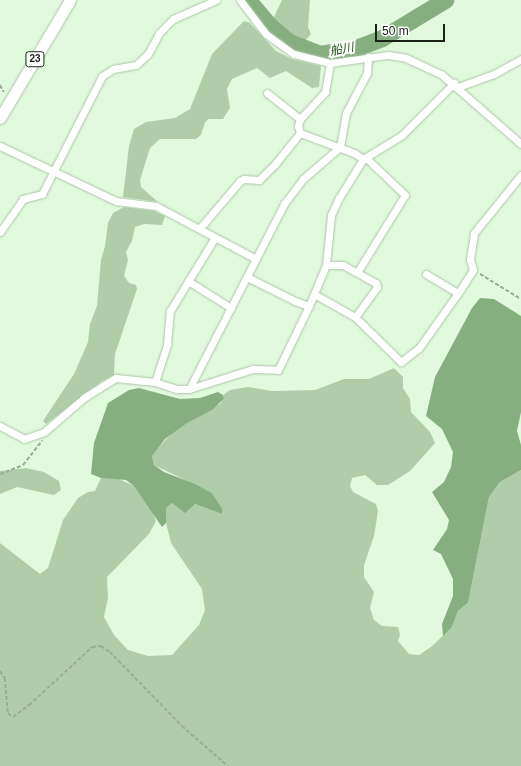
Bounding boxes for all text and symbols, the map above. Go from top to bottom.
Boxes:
scale bar [377,16,447,42]
text: 50 m [382,24,409,38]
water label: 船川 [329,41,355,59]
road number: 23 [25,51,45,67]

